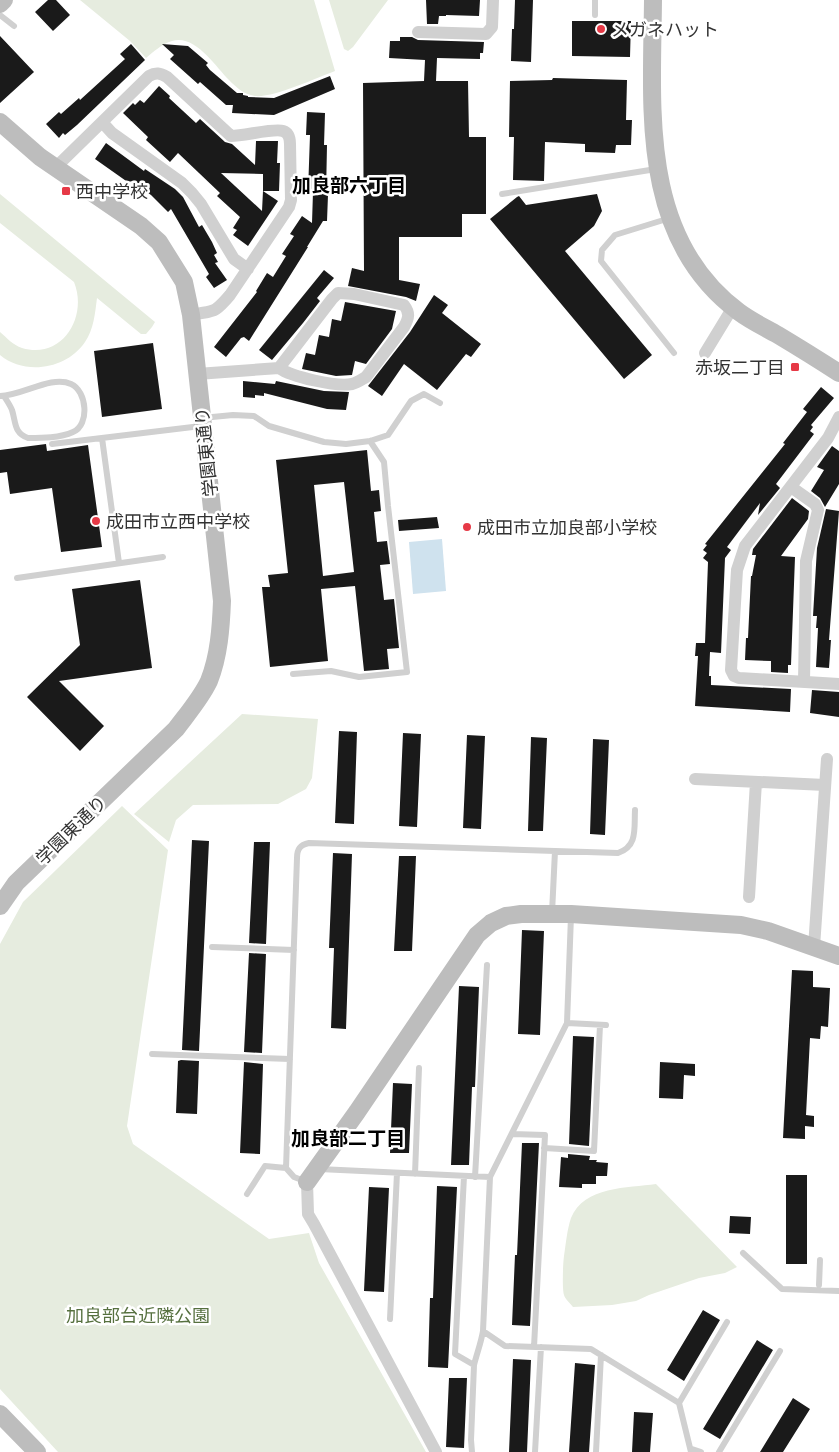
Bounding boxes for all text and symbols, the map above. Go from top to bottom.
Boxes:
place label: メガネハット [611,18,719,41]
marker: メガネハット [595,23,607,35]
district label: 加良部六丁目 [292,173,406,197]
place label: 西中学校 [76,180,148,203]
marker: 西中学校 [60,185,72,197]
place label: 赤坂二丁目 [695,356,785,379]
marker: 赤坂二丁目 [789,361,801,373]
street label: 学園東通り [190,406,222,498]
place label: 成田市立西中学校 [106,510,250,533]
marker: 成田市立西中学校 [90,515,102,527]
place label: 成田市立加良部小学校 [477,516,657,539]
marker: 成田市立加良部小学校 [461,521,473,533]
street label: 学園東通り [31,790,111,870]
district label: 加良部二丁目 [291,1126,405,1150]
park label: 加良部台近隣公園 [66,1304,210,1327]

